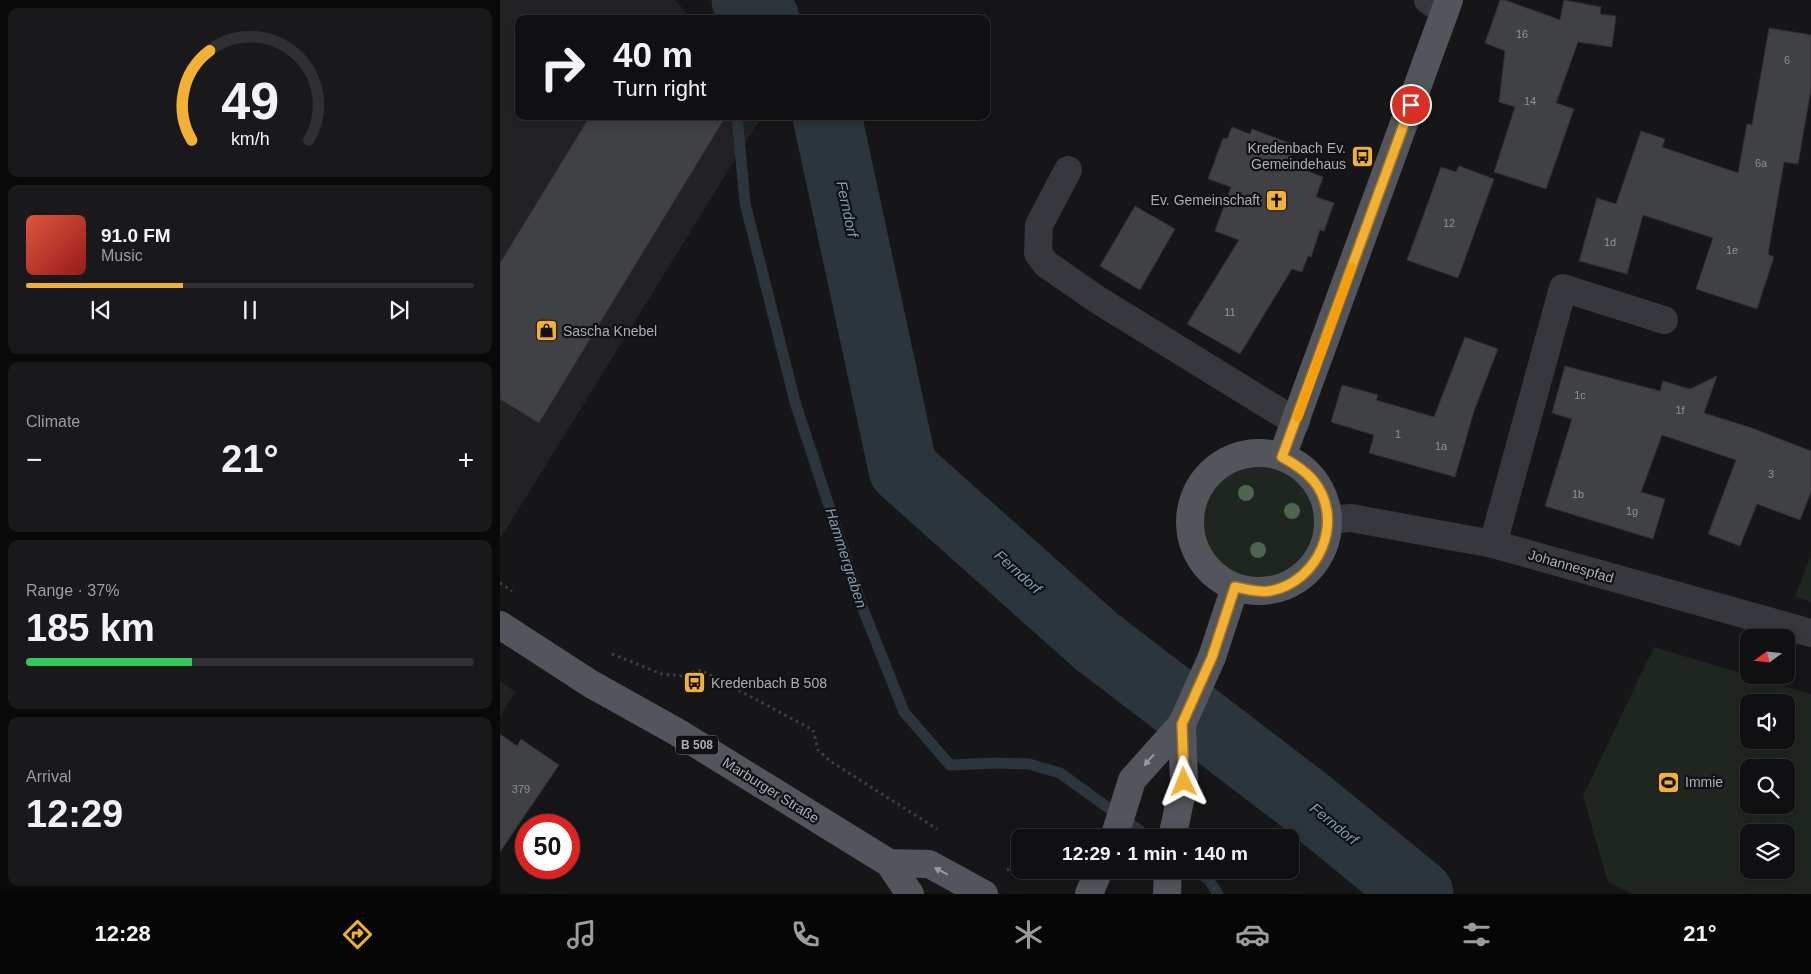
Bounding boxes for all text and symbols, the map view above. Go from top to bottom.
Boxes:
house number: 16 [1516,28,1528,40]
icon: right [530,35,595,100]
text: 40 m [613,35,693,74]
house number: 6 [1784,54,1790,66]
text: 49 [221,72,279,130]
text: Turn right [613,76,706,101]
pin [1390,84,1432,126]
icon: arrive [1397,91,1425,119]
house number: 14 [1524,95,1536,107]
text: km/h [231,129,269,149]
place label: Kredenbach Ev. Gemeindehaus [1247,140,1346,172]
bus stop icon: Kredenbach Ev. Gemeindehaus [1350,144,1374,168]
house number: 6a [1755,157,1768,169]
water label: Ferndorf [833,179,862,240]
church icon: Ev. Gemeinschaft [1264,188,1288,212]
place label: Ev. Gemeinschaft [1151,192,1260,208]
house number: 12 [1443,217,1455,229]
text: 91.0 FM [101,225,171,246]
house number: 1d [1604,236,1616,248]
house number: 1e [1726,244,1738,256]
text: Music [101,247,143,264]
icon: previous [87,296,115,324]
icon: pause [236,296,264,324]
icon: next [385,296,413,324]
house number: 11 [1224,306,1236,318]
shop icon: Sascha Knebel [535,319,559,343]
place label: Sascha Knebel [563,323,657,339]
house number: 1c [1574,389,1586,401]
house number: 1f [1675,404,1686,416]
text: Climate [26,413,80,430]
house number: 1 [1395,428,1401,440]
text: 21° [221,438,279,480]
house number: 1a [1435,440,1448,452]
text: − [26,444,42,475]
text: + [458,444,474,475]
house number: 3 [1768,468,1774,480]
house number: 1b [1572,488,1584,500]
house number: 1g [1626,505,1638,517]
water label: Hammergraben [822,506,871,610]
water label: Ferndorf [992,546,1046,598]
street label: Johannespfad [1527,546,1615,586]
text: Range · 37% [26,582,119,599]
text: 185 km [26,607,155,649]
north arrow [1740,629,1795,684]
map controls [1740,629,1795,879]
bus stop icon: Kredenbach B 508 [683,671,707,695]
place label: Kredenbach B 508 [711,675,827,691]
button: sound [1740,694,1795,749]
road number: B 508 [676,736,718,754]
street label: Marburger Straße [720,754,822,826]
one-way arrow [1144,754,1155,767]
position arrow [1157,755,1209,807]
button: search [1740,759,1795,814]
text: Arrival [26,768,71,785]
sports icon: Immie [1657,770,1681,794]
place label: Immie [1685,774,1723,790]
house number: 379 [512,783,530,795]
text: 12:29 [26,793,123,835]
water label: Ferndorf [1307,799,1363,849]
speed limit sign: 50 [515,814,580,879]
button: layers [1740,824,1795,879]
text: 12:29 · 1 min · 140 m [1062,843,1248,864]
one-way arrow [934,867,949,875]
icon: directions [340,917,375,952]
icon: music [564,917,599,952]
icon: phone [788,917,823,952]
icon: climate [1011,917,1046,952]
icon: car [1235,917,1270,952]
icon: filters [1459,917,1494,952]
text: 12:28 [94,921,151,946]
text: 21° [1683,921,1716,946]

